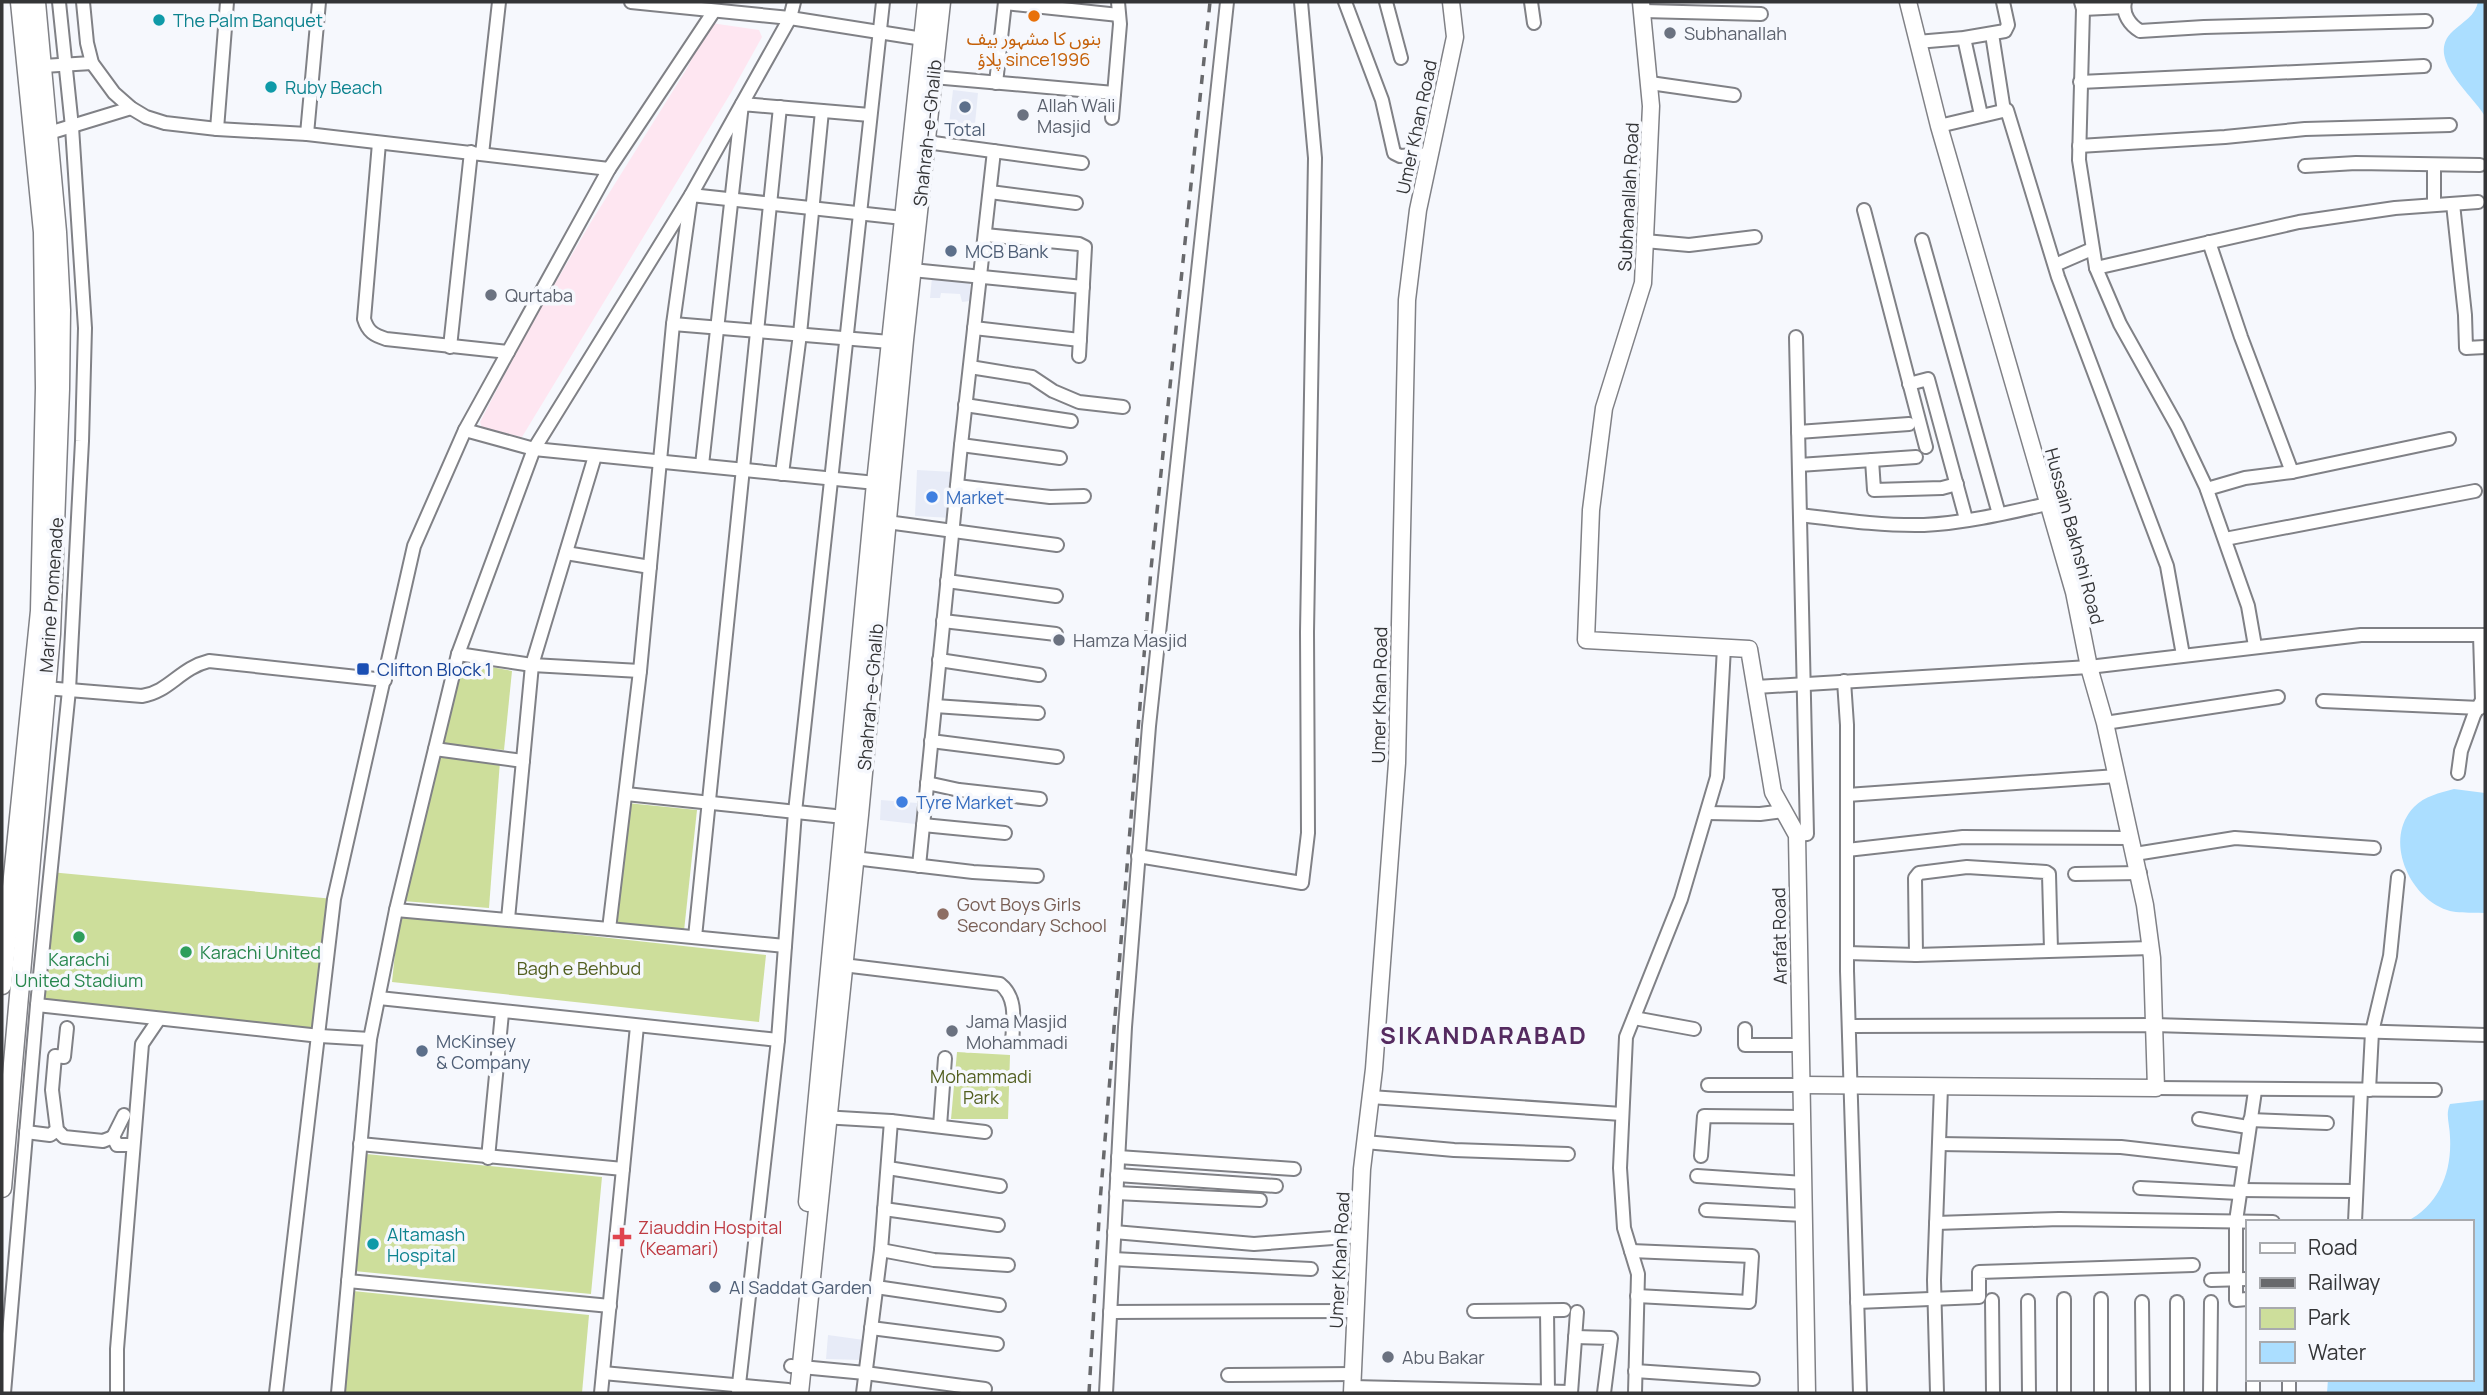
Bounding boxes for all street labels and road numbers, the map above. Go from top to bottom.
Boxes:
street label: Shahrah-e-Ghalib [907,58,947,208]
street label: Umer Khan Road [1390,58,1442,196]
street label: Subhanallah Road [1612,122,1644,272]
street label: Hussain Bakhshi Road [2040,445,2110,627]
street label: Marine Promenade [34,516,68,674]
street label: Shahrah-e-Ghalib [852,623,888,771]
street label: Umer Khan Road [1366,626,1392,764]
street label: Arafat Road [1766,887,1792,985]
street label: Umer Khan Road [1323,1191,1355,1329]

